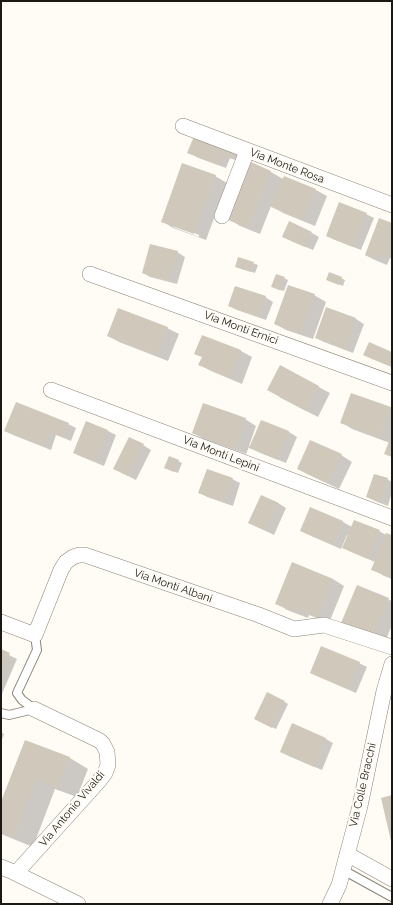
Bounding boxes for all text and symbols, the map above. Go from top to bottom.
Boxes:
street label: Via Monte Rosa [248,146,326,186]
street label: Via Monti Ernici [202,308,280,348]
street label: Via Monti Lepini [181,433,261,475]
street label: Via Monti Albani [132,566,214,606]
street label: Via Colle Bracchi [347,742,379,828]
street label: Via Antonio Vivaldi [37,769,107,849]

